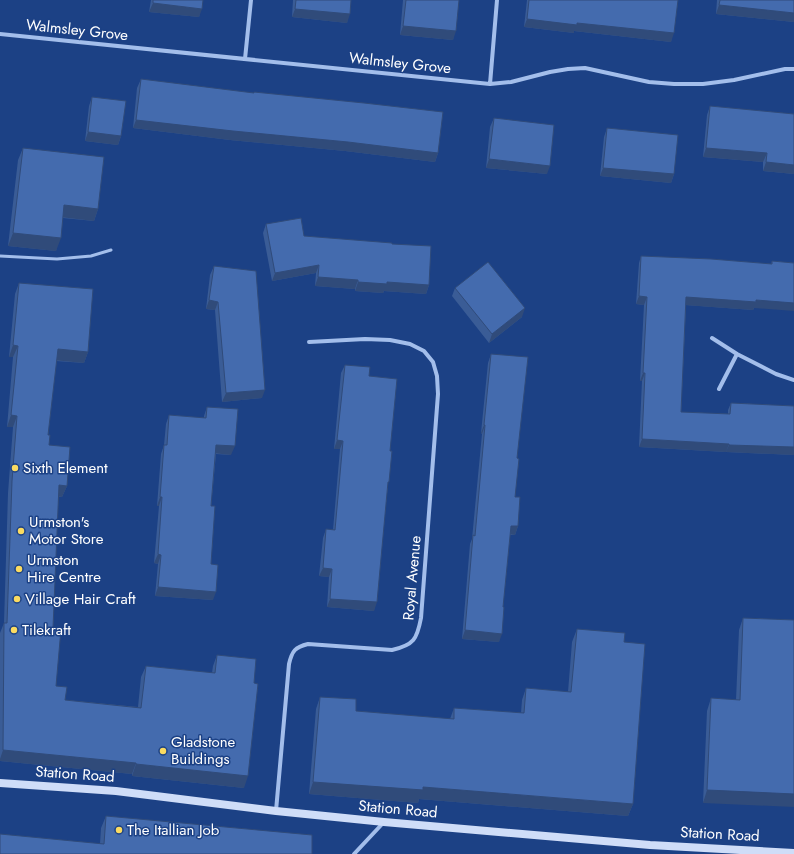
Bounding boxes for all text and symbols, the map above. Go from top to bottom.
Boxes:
street label: Walmsley Grove [25,14,129,46]
street label: Walmsley Grove [348,47,452,79]
place label: Sixth Element [23,457,108,479]
marker: Sixth Element [10,463,20,473]
place label: Urmston's Motor Store [29,511,104,550]
marker: Urmston's Motor Store [16,526,26,536]
street label: Royal Avenue [397,535,427,621]
place label: Urmston Hire Centre [27,549,101,588]
marker: Urmston Hire Centre [14,564,24,574]
place label: Village Hair Craft [25,588,136,610]
marker: Village Hair Craft [12,594,22,604]
place label: Tilekraft [22,619,71,641]
marker: Tilekraft [9,625,19,635]
place label: Gladstone Buildings [171,731,236,770]
marker: Gladstone Buildings [158,746,168,756]
street label: Station Road [35,760,115,788]
street label: Station Road [357,795,439,823]
place label: The Itallian Job [127,819,220,841]
street label: Station Road [680,821,760,847]
marker: The Itallian Job [114,825,124,835]

